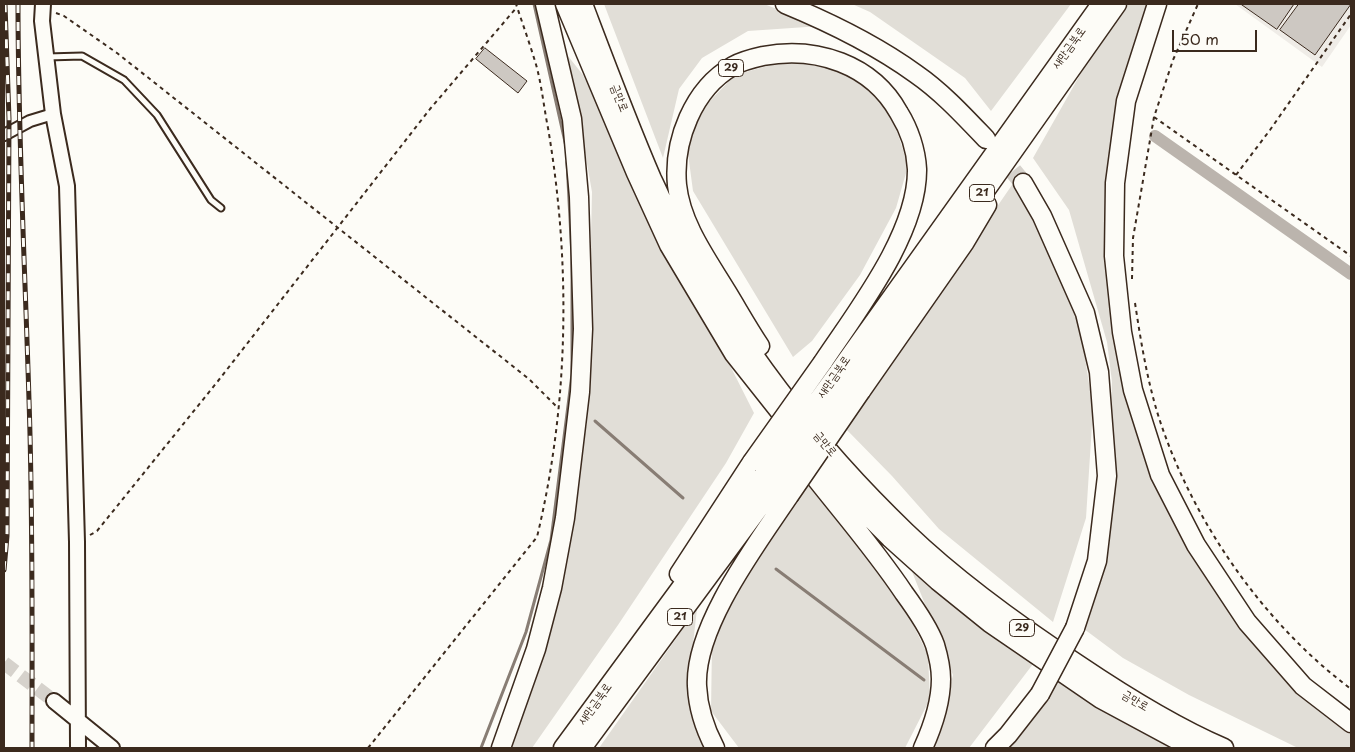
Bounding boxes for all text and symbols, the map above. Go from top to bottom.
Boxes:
scale bar [1175,20,1260,52]
street label: 새만금북로 [1049,24,1089,72]
text: 50 m [1180,27,1219,50]
road number: 29 [718,59,744,76]
street label: 금만로 [607,82,631,114]
road number: 21 [970,184,994,202]
street label: 새만금북로 [814,353,854,401]
street label: 금만로 [810,428,840,460]
road number: 21 [668,608,692,626]
road number: 29 [1010,620,1034,636]
street label: 새만금북로 [575,680,615,728]
street label: 금만로 [1119,687,1151,715]

